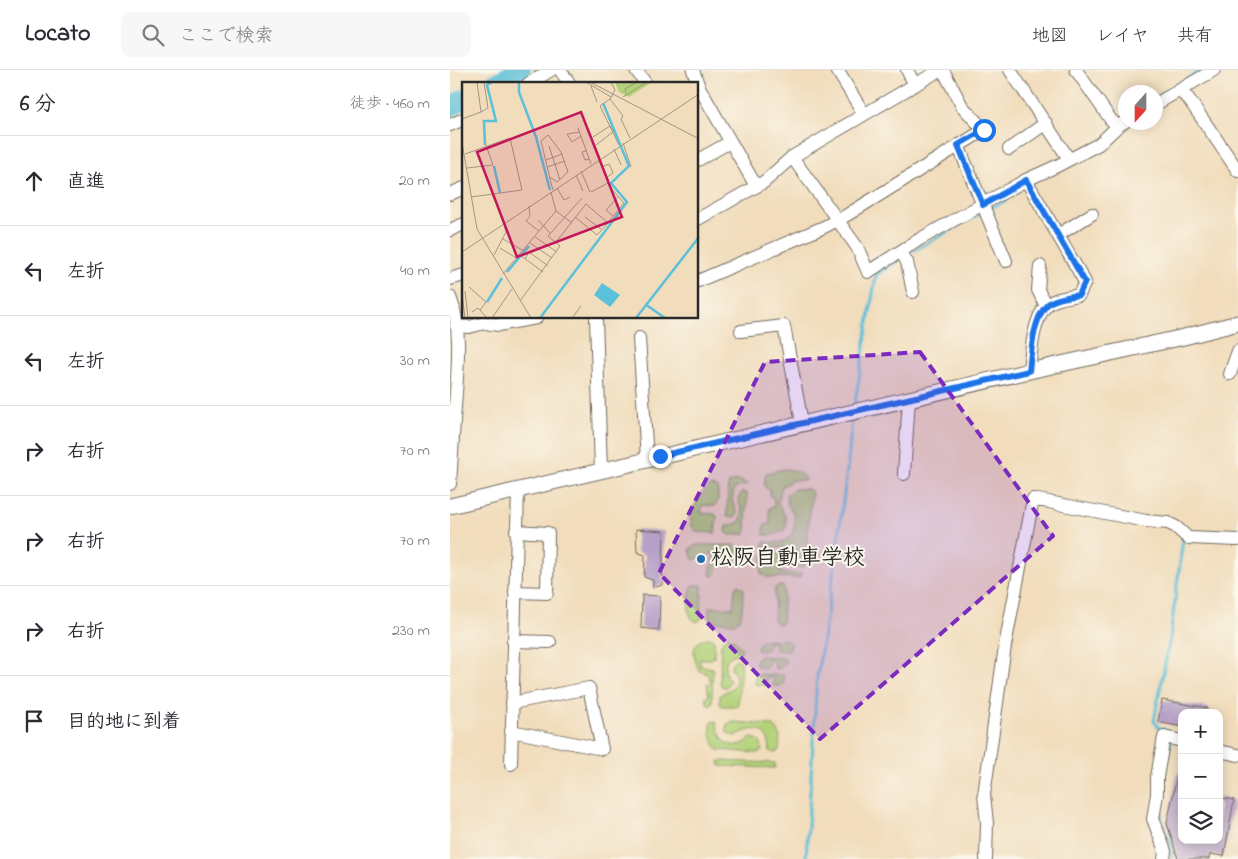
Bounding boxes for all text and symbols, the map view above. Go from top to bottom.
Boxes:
search box [121,12,471,57]
text: Locato [25,17,91,52]
icon: search [139,21,167,49]
text: ここで検索 [179,23,274,50]
text: 地図 [1032,24,1068,50]
text: レイヤ [1096,24,1149,50]
text: 共有 [1177,24,1213,50]
inset map [462,82,699,319]
north arrow [1118,85,1163,130]
text: 6 分 [20,90,56,120]
text: 徒歩 · 460 m [350,92,430,116]
route start [973,119,996,142]
icon: ahead [20,167,48,195]
text: 直進 [67,169,105,196]
text: 20 m [399,169,430,193]
icon: left [20,257,48,285]
text: 左折 [67,259,105,286]
text: 40 m [400,259,430,283]
icon: left [20,347,48,375]
text: 左折 [67,349,105,376]
text: 30 m [400,349,430,373]
icon: right [20,437,48,465]
text: 右折 [67,439,105,466]
text: 70 m [400,439,430,463]
route end [649,445,672,468]
icon: right [20,527,48,555]
text: 右折 [67,529,105,556]
text: 70 m [400,529,430,553]
place label: 松阪自動車学校 [711,543,865,575]
marker: 松阪自動車学校 [695,553,707,565]
icon: right [20,617,48,645]
text: 右折 [67,619,105,646]
text: 230 m [392,619,430,643]
icon: arrive [20,707,48,735]
text: 目的地に到着 [67,709,181,736]
map controls [1178,709,1223,844]
button: + [1178,709,1223,754]
button: − [1178,754,1223,799]
button: layers [1178,799,1223,844]

